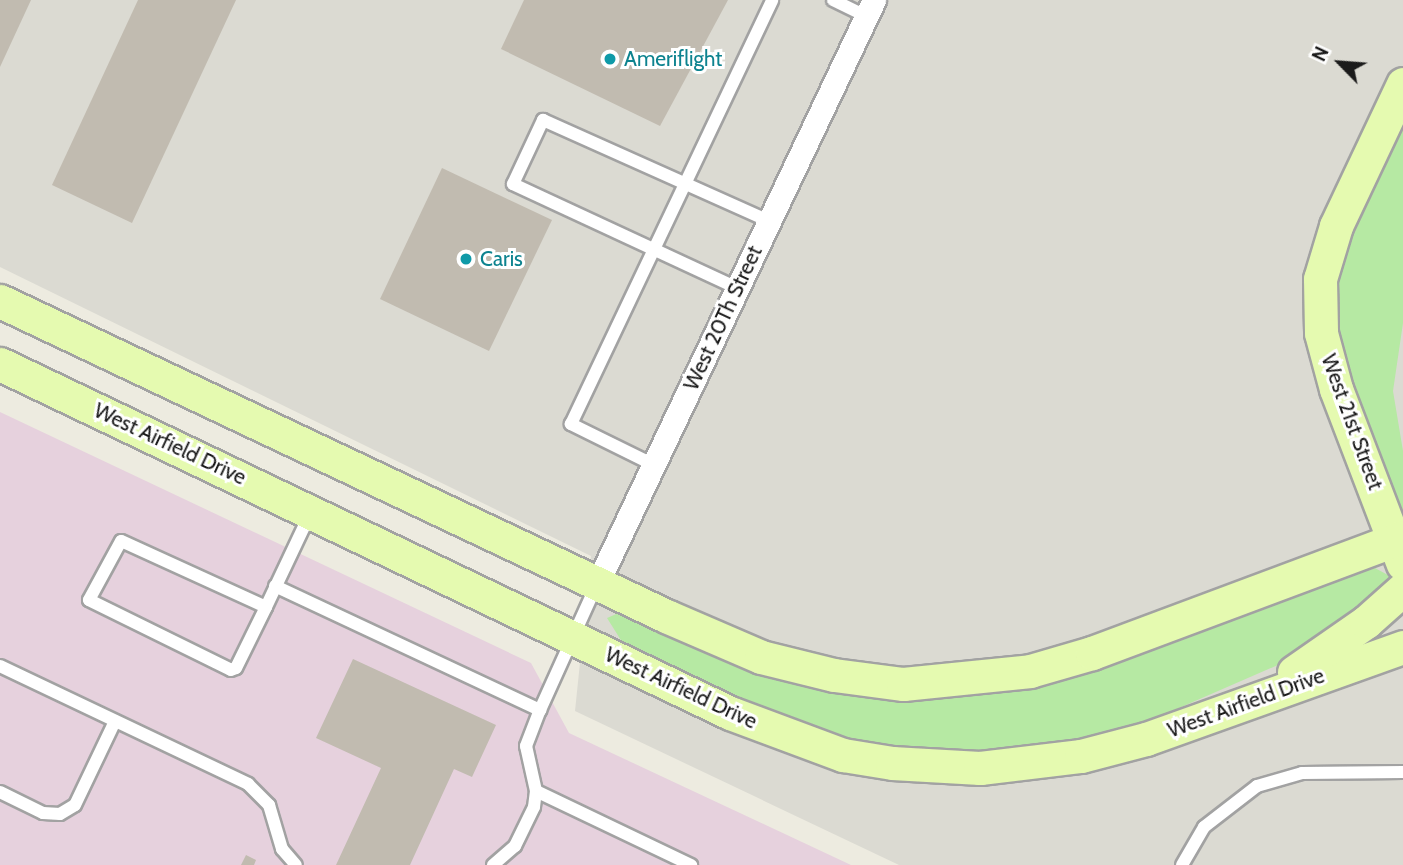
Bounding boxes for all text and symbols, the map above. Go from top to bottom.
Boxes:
north arrow [1305,28,1375,98]
text: N [1307,43,1334,65]
place label: Ameriflight [624,46,722,72]
marker: Ameriflight [602,51,618,67]
street label: West 20Th Street [678,242,768,394]
place label: Caris [480,246,523,272]
marker: Caris [458,251,474,267]
street label: West 21st Street [1316,351,1388,493]
street label: West Airfield Drive [90,398,250,490]
street label: West Airfield Drive [601,642,761,734]
street label: West Airfield Drive [1164,663,1328,743]

